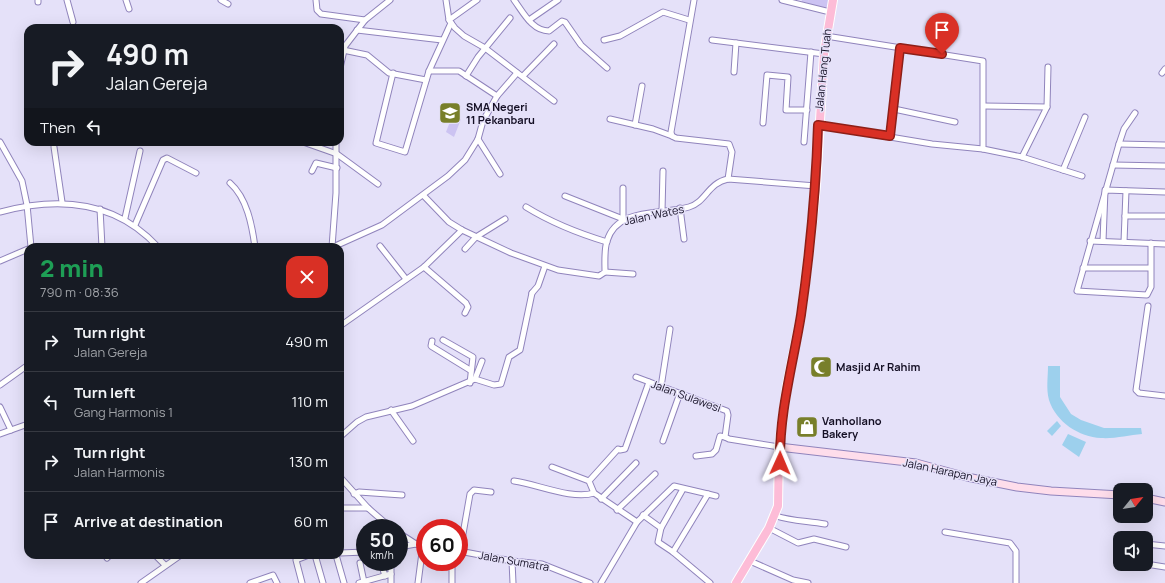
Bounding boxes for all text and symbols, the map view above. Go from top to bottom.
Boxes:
pin [925,13,959,54]
icon: arrive [931,19,953,41]
street label: Jalan Hang Tuah [811,28,834,112]
text: 490 m [106,35,189,73]
icon: right [40,40,92,92]
text: Jalan Gereja [106,71,207,95]
place label: SMA Negeri 11 Pekanbaru [466,99,535,127]
school or university icon: SMA Negeri 11 Pekanbaru [437,100,463,126]
icon: left [83,116,105,138]
text: Then [40,117,75,138]
street label: Jalan Wates [623,201,685,228]
text: 2 min [40,251,104,284]
button: close [286,256,328,298]
text: 790 m · 08:36 [40,283,119,301]
text: Turn right [74,322,145,343]
icon: right [40,331,62,353]
text: 490 m [285,331,328,352]
text: Jalan Gereja [74,343,147,361]
mosque icon: Masjid Ar Rahim [808,354,834,380]
place label: Masjid Ar Rahim [836,359,920,374]
street label: Jalan Sulawesi [649,376,723,415]
text: Turn left [74,382,136,403]
icon: left [40,391,62,413]
text: 110 m [291,391,328,412]
text: Gang Harmonis 1 [74,403,173,421]
place label: Vanhollano Bakery [822,413,882,441]
shop icon: Vanhollano Bakery [794,414,820,440]
text: Turn right [74,442,145,463]
position arrow [759,442,801,484]
icon: right [40,451,62,473]
text: 130 m [289,451,328,472]
street label: Jalan Harapan Jaya [902,454,999,489]
text: Jalan Harmonis [74,463,165,481]
north arrow [1113,483,1153,523]
map controls [1113,483,1153,571]
icon: arrive [40,511,62,533]
text: Arrive at destination [74,511,223,532]
text: 60 m [294,511,328,532]
speed limit sign: 60 [416,519,468,571]
text: 50 [370,526,394,553]
button: sound [1113,531,1153,571]
street label: Jalan Sumatra [478,547,551,574]
text: km/h [370,548,394,562]

